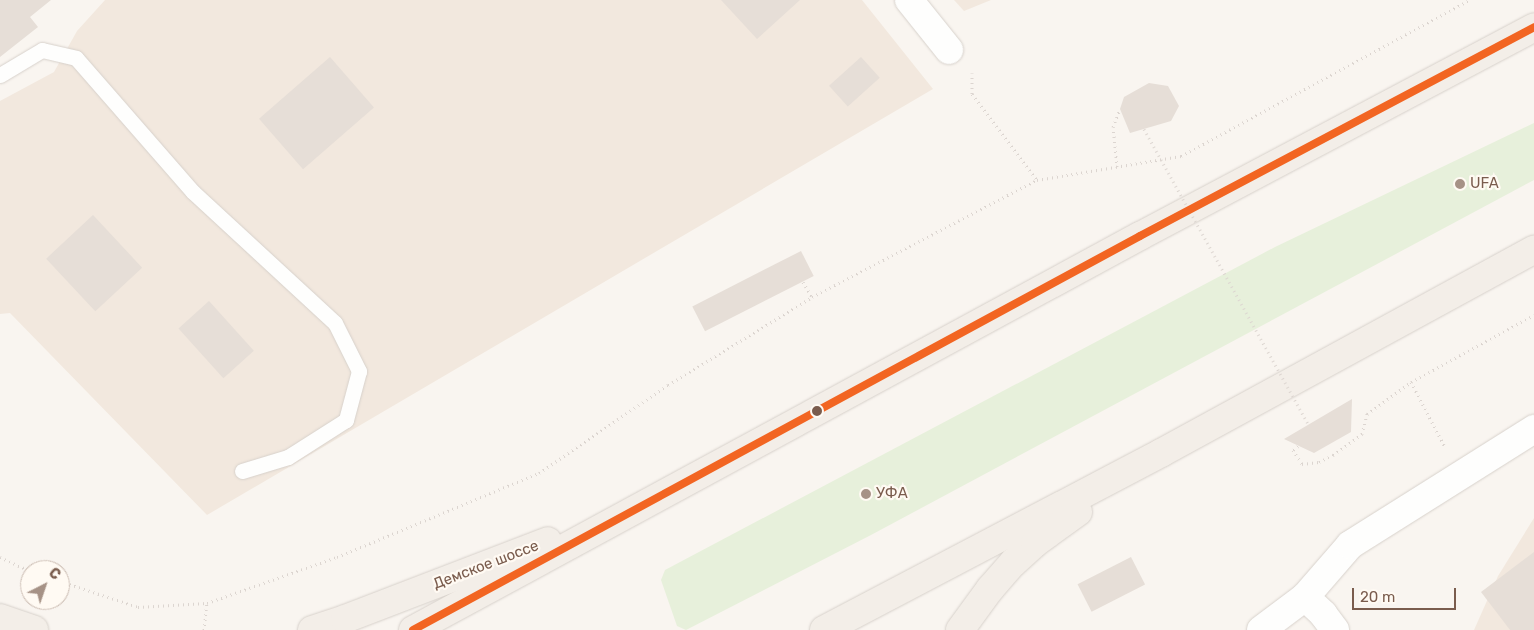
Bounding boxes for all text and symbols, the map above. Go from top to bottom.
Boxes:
place label: UFA [1470,175,1499,193]
marker: UFA [1454,178,1466,190]
unlabelled marker [812,406,822,416]
place label: УФА [876,485,908,503]
marker: УФА [860,488,872,500]
street label: Демское шоссе [431,537,541,593]
north arrow [20,560,70,610]
text: С [45,564,64,584]
scale bar [1354,578,1458,610]
text: 20 m [1360,588,1395,606]

